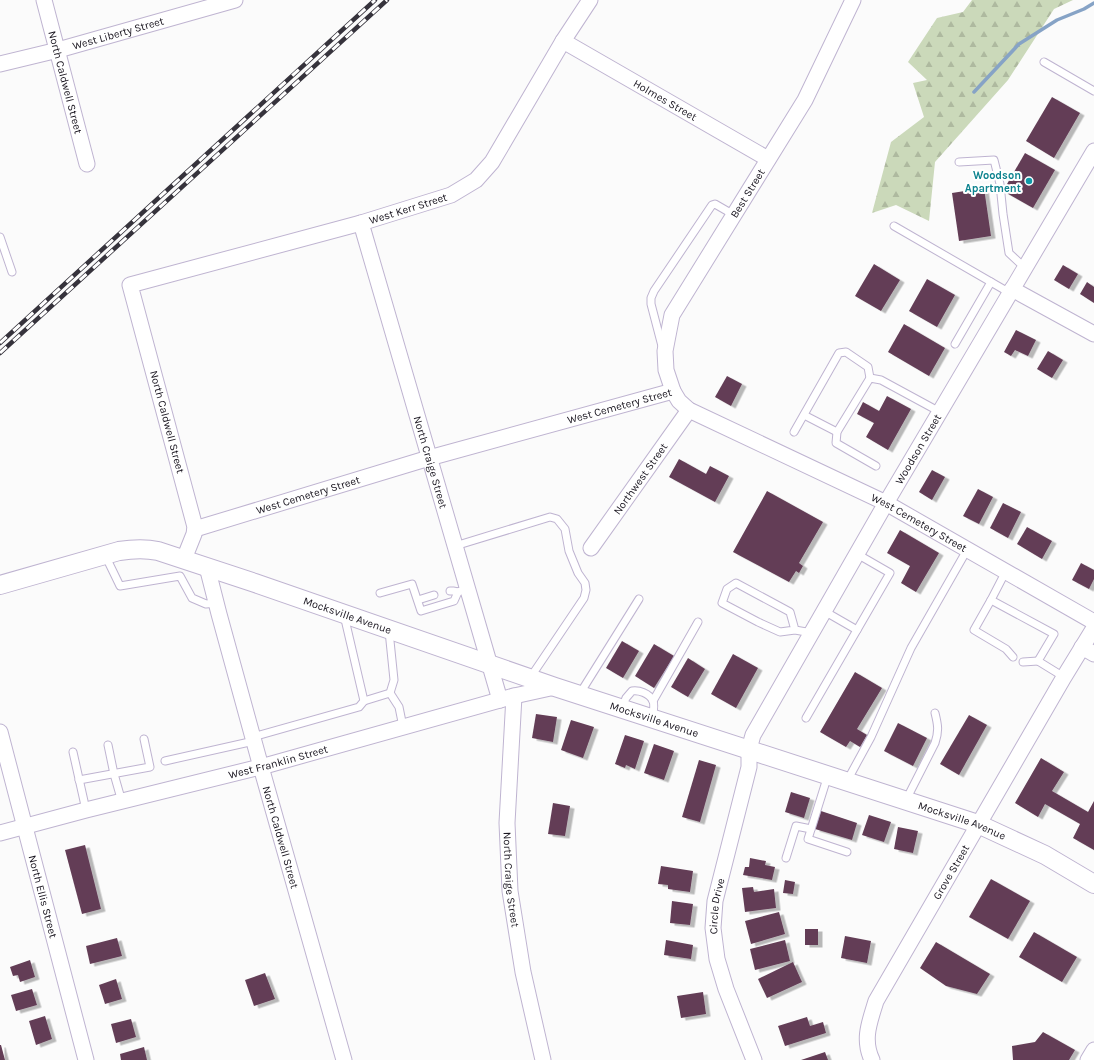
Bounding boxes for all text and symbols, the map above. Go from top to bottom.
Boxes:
street label: West Liberty Street [71,14,165,52]
street label: North Caldwell Street [46,29,85,135]
street label: Holmes Street [631,77,699,123]
street label: Best Street [727,166,767,220]
place label: Woodson Apartment [965,169,1022,195]
marker: Woodson Apartment [1024,176,1034,186]
street label: West Kerr Street [367,190,449,227]
street label: North Caldwell Street [147,369,187,475]
street label: West Cemetery Street [566,385,673,426]
street label: Woodson Street [892,411,944,486]
street label: North Craige Street [411,414,450,510]
street label: Northwest Street [610,440,670,517]
street label: West Cemetery Street [254,473,361,517]
street label: West Cemetery Street [869,491,969,555]
street label: Mocksville Avenue [302,594,394,636]
street label: Mocksville Avenue [608,699,701,740]
street label: West Franklin Street [227,742,329,781]
street label: North Caldwell Street [260,784,302,890]
street label: Mocksville Avenue [917,799,1008,843]
street label: North Craige Street [501,832,522,928]
street label: Grove Street [930,842,972,902]
street label: North Ellis Street [26,854,60,939]
street label: Circle Drive [706,876,727,935]

